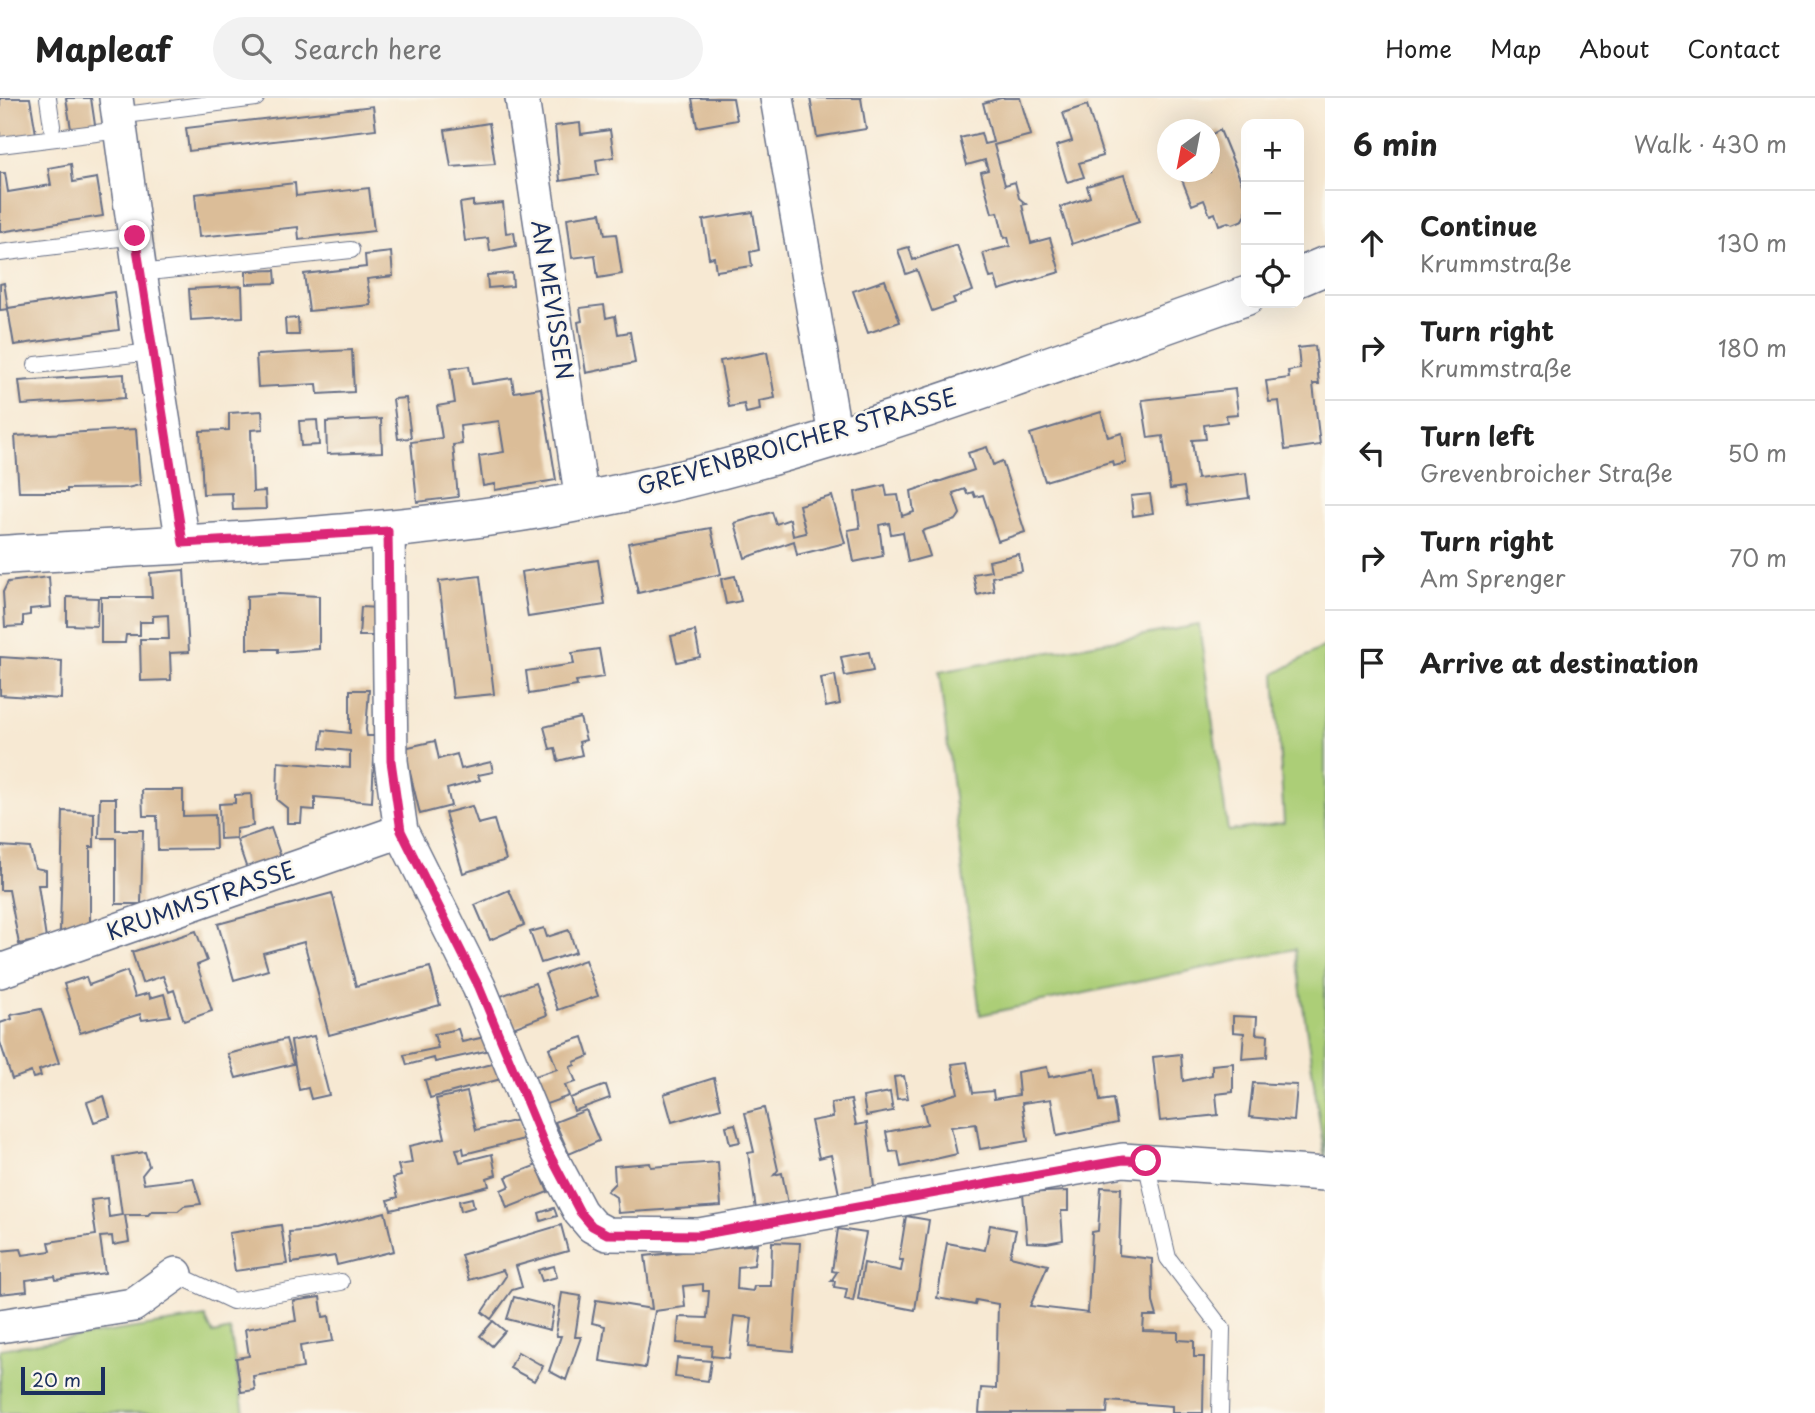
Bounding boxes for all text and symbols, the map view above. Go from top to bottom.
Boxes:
search box [213,17,703,80]
text: Mapleaf [35,23,171,73]
icon: search [237,29,275,67]
text: Search here [293,29,442,68]
text: Home [1385,30,1452,66]
text: Map [1490,30,1541,66]
text: About [1579,30,1649,66]
text: Contact [1687,30,1780,66]
north arrow [1157,119,1220,182]
map controls [1241,119,1304,308]
button: + [1241,119,1304,182]
text: 6 min [1353,121,1438,166]
text: Walk · 430 m [1634,126,1787,161]
button: − [1241,182,1304,245]
text: Continue [1420,206,1537,245]
street label: AN MEVISSEN [524,217,583,382]
route end [119,220,150,251]
icon: ahead [1353,224,1391,262]
text: 130 m [1717,225,1787,260]
button: locate [1241,245,1304,308]
text: Krummstraße [1420,245,1572,280]
text: Turn right [1420,311,1554,350]
icon: right [1353,329,1391,367]
text: 180 m [1718,330,1787,365]
text: Krummstraße [1420,350,1572,385]
street label: GREVENBROICHER STRASSE [632,378,961,503]
text: Turn left [1420,416,1535,455]
icon: left [1353,434,1391,472]
text: 50 m [1727,435,1787,470]
text: Grevenbroicher Straße [1420,455,1673,490]
text: Turn right [1420,521,1554,560]
icon: right [1353,539,1391,577]
text: 70 m [1729,540,1787,575]
text: Am Sprenger [1420,560,1565,595]
text: Arrive at destination [1420,643,1699,682]
icon: arrive [1353,644,1391,682]
street label: KRUMMSTRASSE [101,851,300,948]
route start [1130,1145,1161,1176]
scale bar [21,1364,105,1396]
text: 20 m [32,1365,81,1393]

